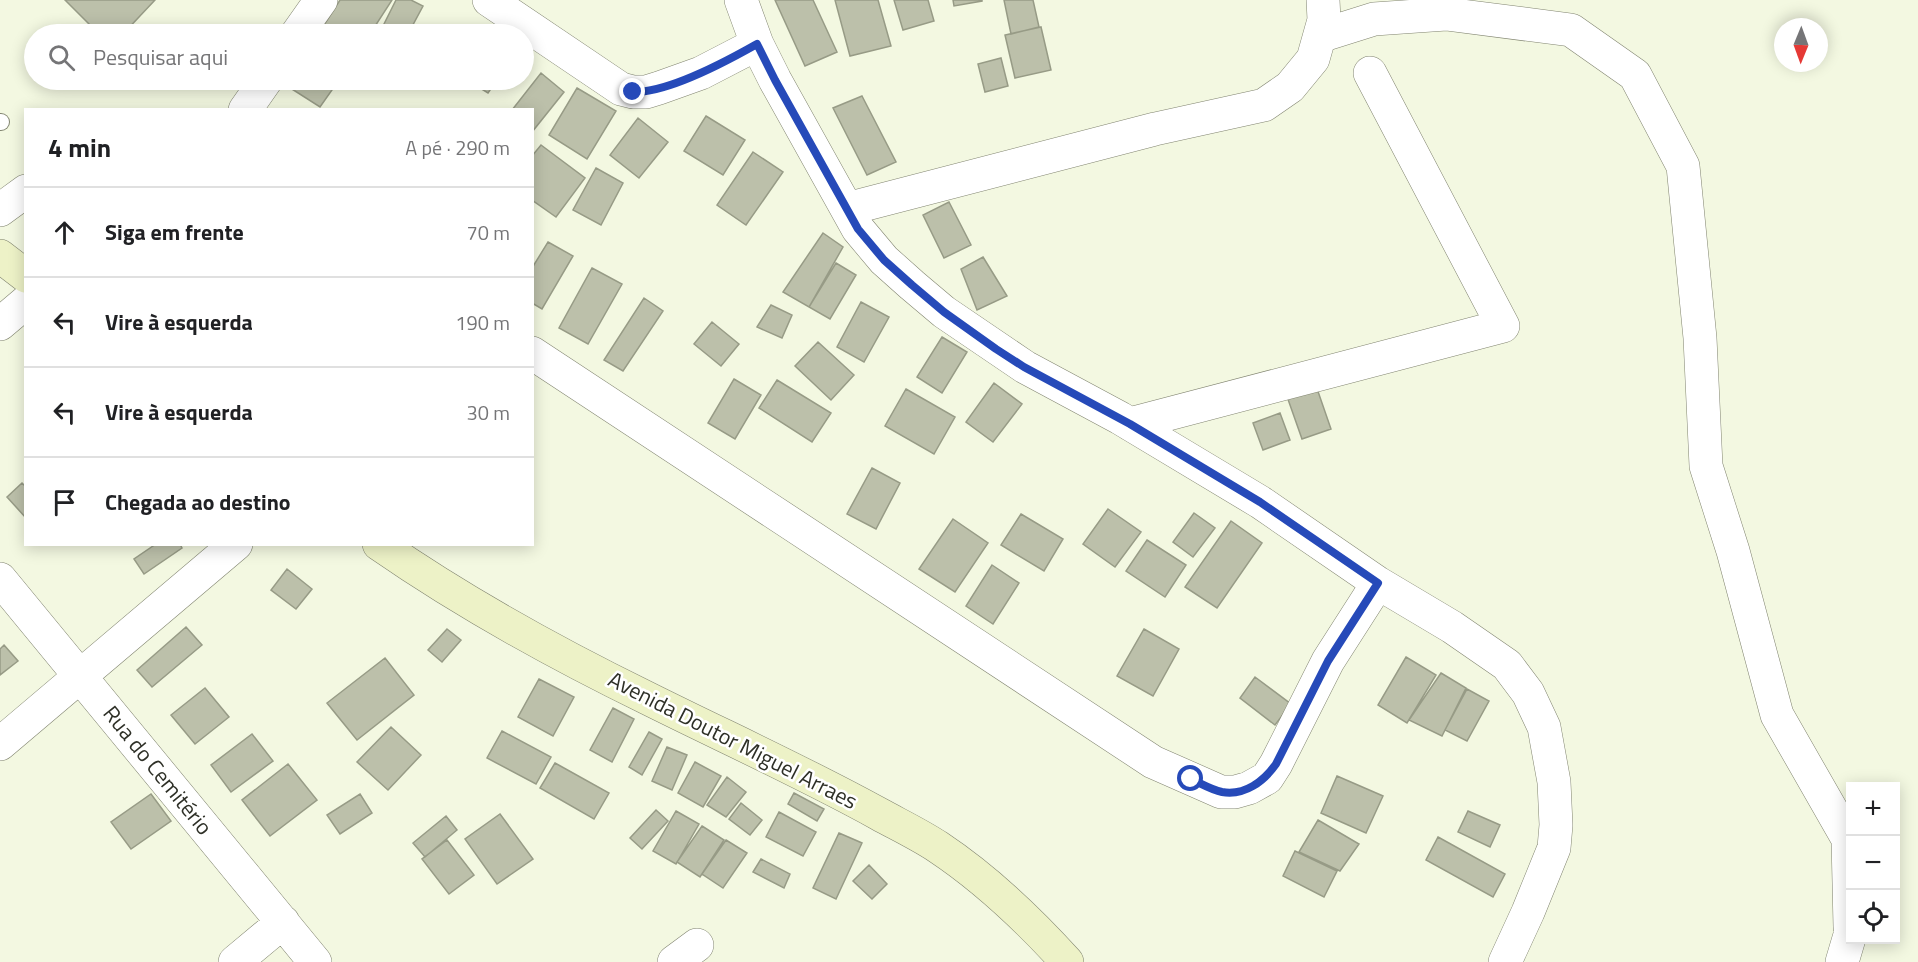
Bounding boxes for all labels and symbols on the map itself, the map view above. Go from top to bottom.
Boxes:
north arrow [1774,18,1828,72]
route end [619,78,645,104]
street label: Avenida Doutor Miguel Arraes [602,662,864,818]
street label: Rua do Cemitério [95,698,221,842]
route start [1177,765,1203,791]

